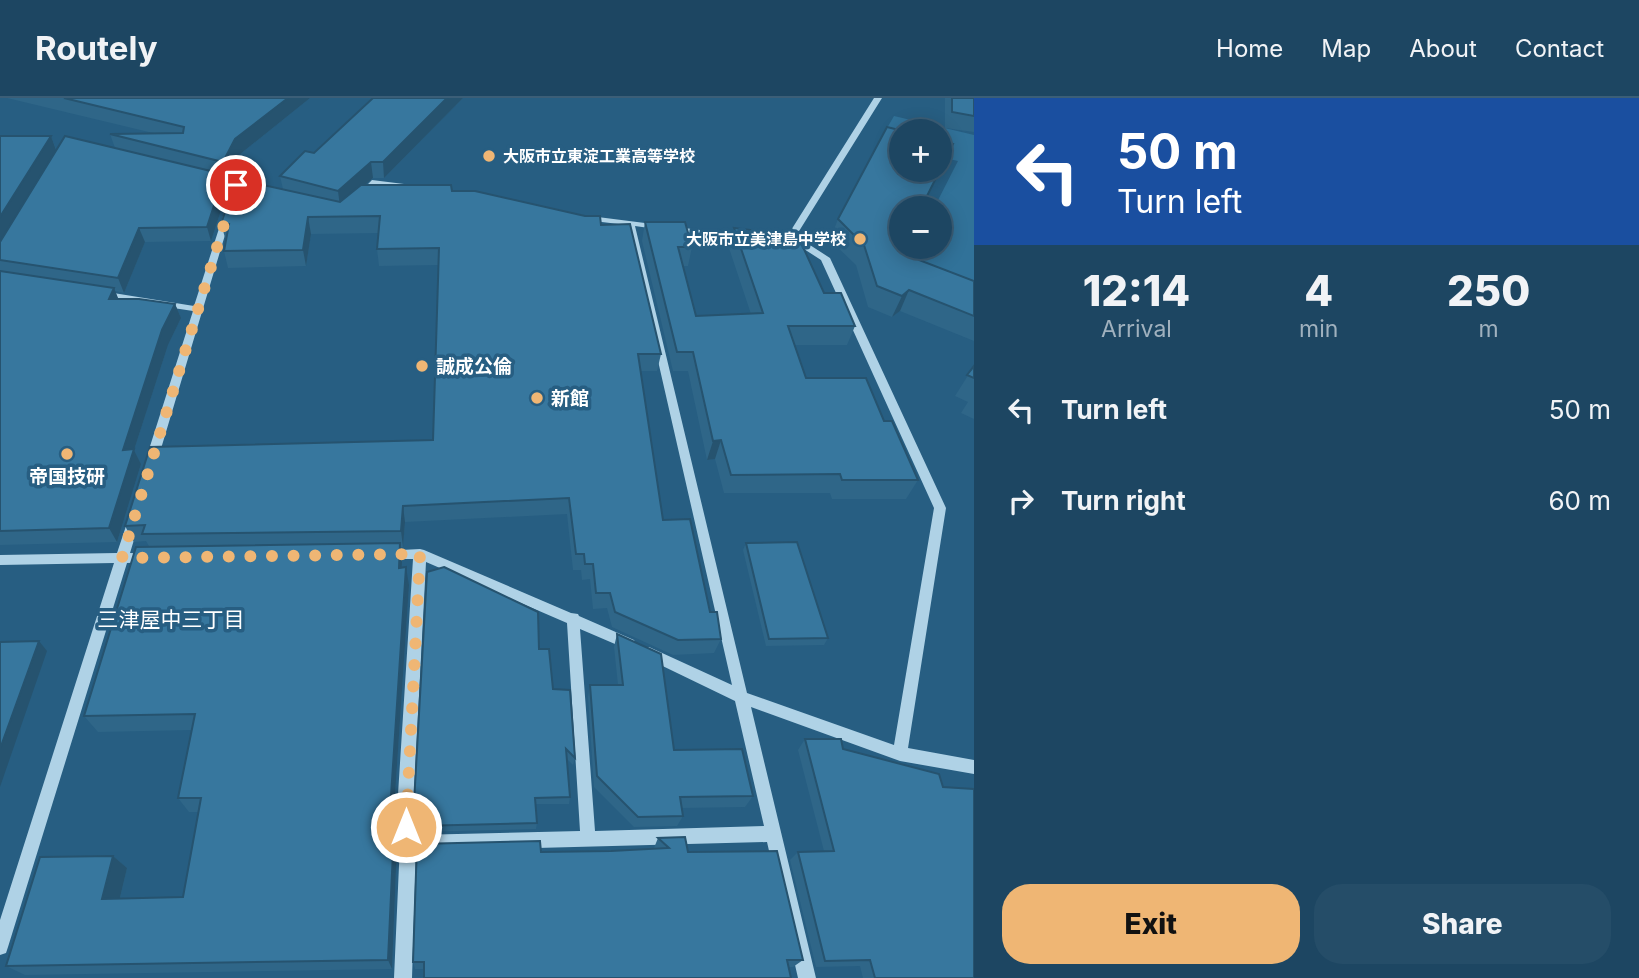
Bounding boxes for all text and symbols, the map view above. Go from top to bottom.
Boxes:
text: Routely [35,28,158,68]
text: Home [1216,34,1283,63]
text: Map [1321,34,1371,63]
text: About [1409,34,1477,63]
text: Contact [1515,34,1604,63]
map controls [889,119,952,259]
button: + [889,119,952,182]
text: 50 m [1117,122,1238,181]
icon: left [1002,126,1093,217]
place label: 大阪市立東淀工業高等学校 [503,146,695,166]
marker: 大阪市立東淀工業高等学校 [481,148,497,164]
pin [206,155,266,215]
icon: arrive [217,166,255,204]
text: Turn left [1117,182,1242,221]
button: − [889,196,952,259]
place label: 大阪市立美津島中学校 [686,229,846,249]
marker: 大阪市立美津島中学校 [852,231,868,247]
text: 12:14 [1083,265,1190,316]
text: 4 [1304,265,1333,316]
text: 250 [1447,265,1530,316]
text: Arrival [1101,315,1172,343]
text: min [1299,315,1338,343]
text: m [1479,315,1499,343]
place label: 誠成公倫 [436,355,512,378]
marker: 誠成公倫 [414,358,430,374]
place label: 新館 [551,387,589,410]
marker: 新館 [529,390,545,406]
icon: left [1002,391,1040,429]
text: Turn left [1061,394,1167,425]
text: 50 m [1549,394,1611,425]
marker: 帝国技研 [59,446,75,462]
place label: 帝国技研 [29,465,105,488]
icon: right [1002,482,1040,520]
text: Turn right [1061,485,1186,516]
text: 60 m [1548,485,1611,516]
district label: 三津屋中三丁目 [98,607,245,632]
position arrow [369,790,443,864]
button: Exit [1002,884,1300,964]
button: Share [1314,884,1611,964]

